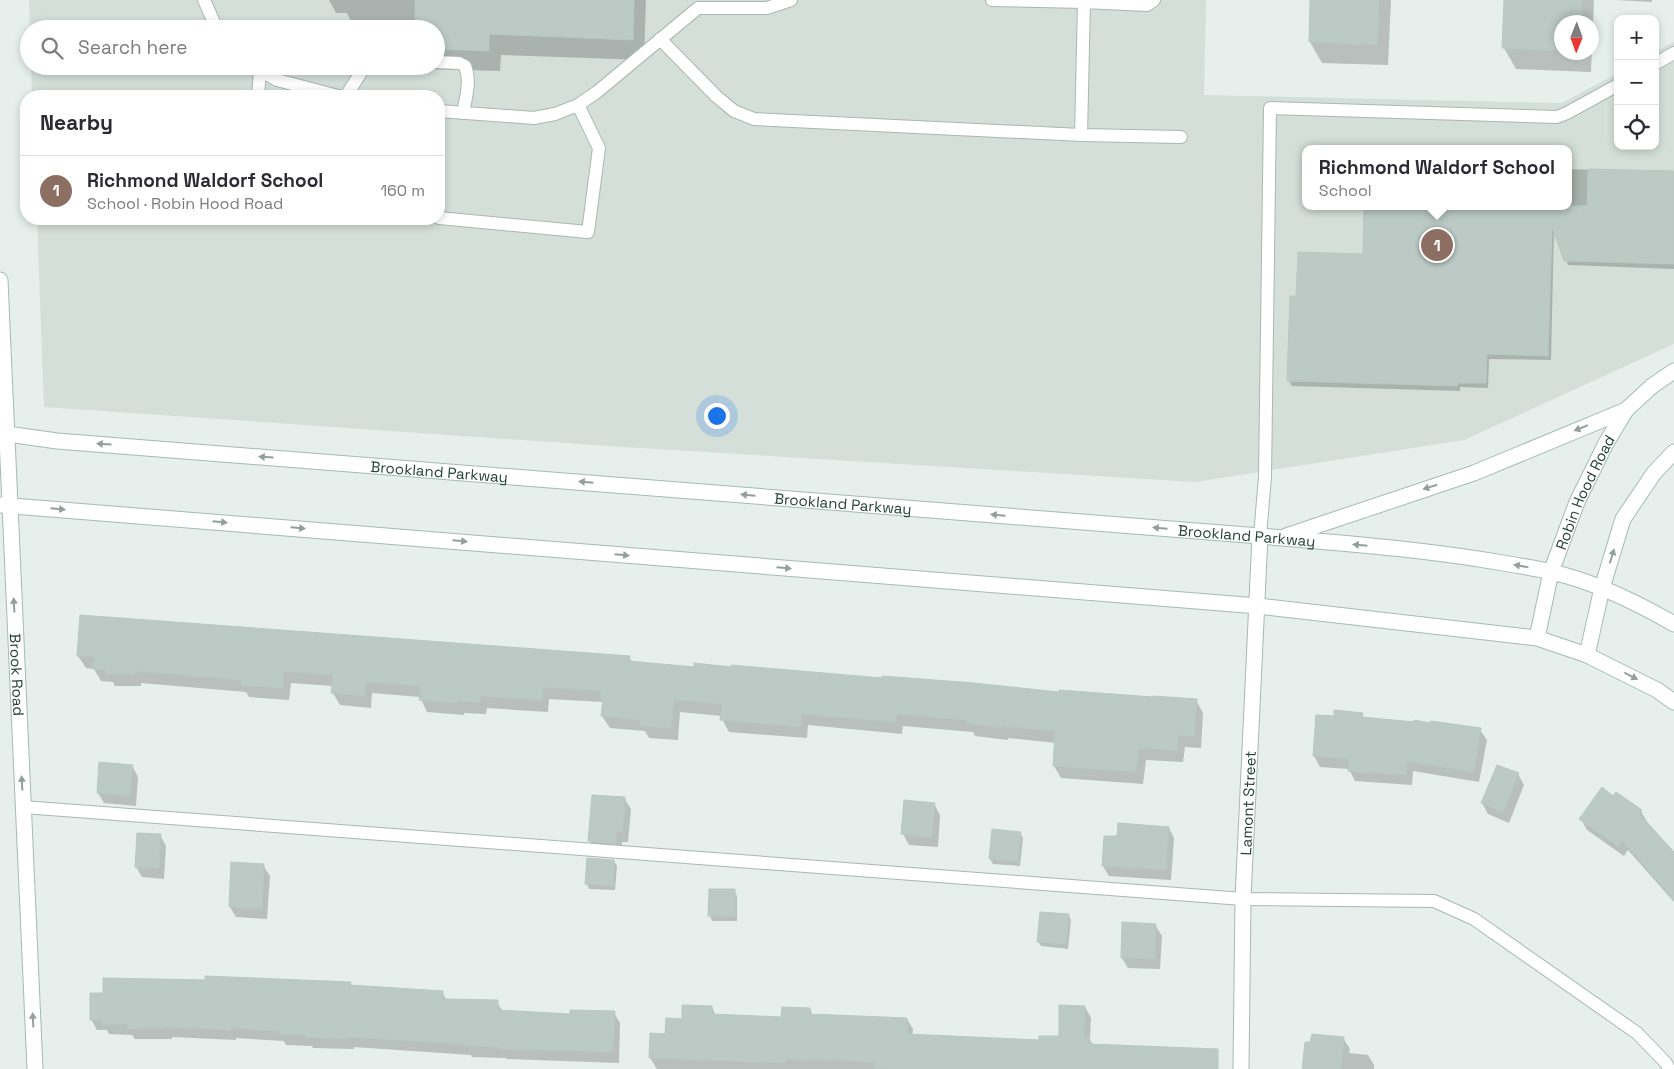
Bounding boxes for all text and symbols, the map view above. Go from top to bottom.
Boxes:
north arrow [1554,15,1599,60]
map controls [1614,15,1659,150]
button: + [1614,15,1659,60]
search box [20,20,445,75]
icon: search [38,34,66,62]
text: Search here [78,35,188,60]
button: − [1614,60,1659,105]
button: locate [1614,105,1659,150]
text: Nearby [40,109,113,136]
popup [1302,145,1572,210]
text: Richmond Waldorf School [1319,155,1555,180]
text: Richmond Waldorf School [87,168,323,193]
text: 1 [52,180,60,201]
text: 160 m [380,180,425,201]
text: School [1319,180,1372,201]
text: School · Robin Hood Road [87,193,283,214]
pin: 1 [1421,226,1453,264]
your location [704,403,730,429]
one-way arrow [1574,425,1588,433]
street label: Robin Hood Road [1551,431,1618,552]
one-way arrow [95,440,111,448]
one-way arrow [258,452,274,460]
street label: Brookland Parkway [370,456,509,486]
one-way arrow [578,478,594,486]
one-way arrow [1422,484,1437,492]
street label: Brookland Parkway [774,488,912,518]
one-way arrow [740,491,756,499]
one-way arrow [50,506,66,514]
one-way arrow [989,511,1005,519]
one-way arrow [212,519,228,527]
street label: Brookland Parkway [1177,520,1316,550]
one-way arrow [1151,524,1167,532]
one-way arrow [290,525,306,533]
one-way arrow [452,538,468,546]
one-way arrow [1352,541,1368,549]
one-way arrow [1608,549,1616,564]
one-way arrow [614,551,630,559]
one-way arrow [1513,562,1529,570]
one-way arrow [776,564,792,572]
one-way arrow [9,596,17,612]
street label: Brook Road [6,633,29,716]
one-way arrow [1623,672,1638,680]
street label: Lamont Street [1236,750,1259,856]
one-way arrow [17,775,25,791]
one-way arrow [28,1012,36,1028]

